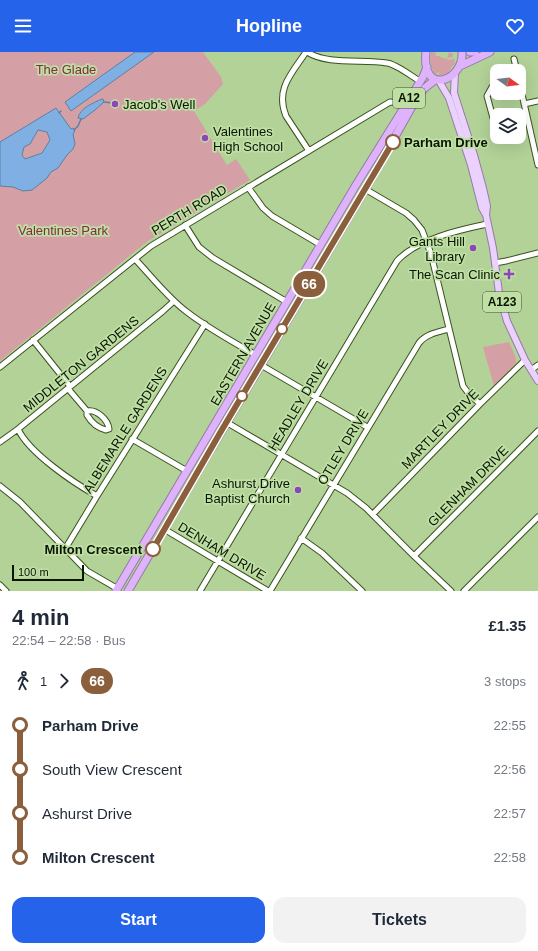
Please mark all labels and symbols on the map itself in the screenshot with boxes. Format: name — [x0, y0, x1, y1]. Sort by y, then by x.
park label: The Glade — [36, 62, 96, 77]
north arrow — [490, 64, 526, 100]
road number: A12 — [393, 88, 425, 108]
place label: Jacob's Well — [123, 97, 195, 112]
marker: Jacob's Well — [110, 99, 120, 109]
place label: Valentines High School — [213, 124, 283, 154]
marker: Valentines High School — [200, 133, 210, 143]
marker: Parham Drive — [385, 134, 401, 150]
place label: Parham Drive — [404, 135, 488, 150]
street label: PERTH ROAD — [149, 182, 229, 238]
park label: Valentines Park — [18, 223, 109, 238]
place label: Gants Hill Library — [409, 234, 465, 264]
marker: Gants Hill Library — [468, 243, 478, 253]
place label: The Scan Clinic — [409, 267, 500, 282]
marker: The Scan Clinic — [503, 268, 515, 280]
line badge: 66 — [291, 271, 327, 297]
road number: A123 — [483, 292, 521, 312]
street label: EASTERN AVENUE — [207, 299, 279, 408]
street label: MIDDLETON GARDENS — [20, 313, 142, 415]
unlabelled marker — [276, 323, 288, 335]
street label: HEADLEY DRIVE — [265, 356, 331, 453]
street label: ALBEMARLE GARDENS — [80, 364, 170, 496]
street label: MARTLEY DRIVE — [398, 386, 482, 472]
unlabelled marker — [236, 390, 248, 402]
street label: OTLEY DRIVE — [314, 406, 372, 488]
street label: GLENHAM DRIVE — [425, 442, 512, 529]
place label: Ashurst Drive Baptist Church — [205, 476, 290, 506]
marker: Ashurst Drive Baptist Church — [293, 485, 303, 495]
street label: DENHAM DRIVE — [175, 519, 269, 583]
marker: Milton Crescent — [145, 541, 161, 557]
place label: Milton Crescent — [44, 542, 143, 557]
scale bar — [12, 563, 84, 582]

